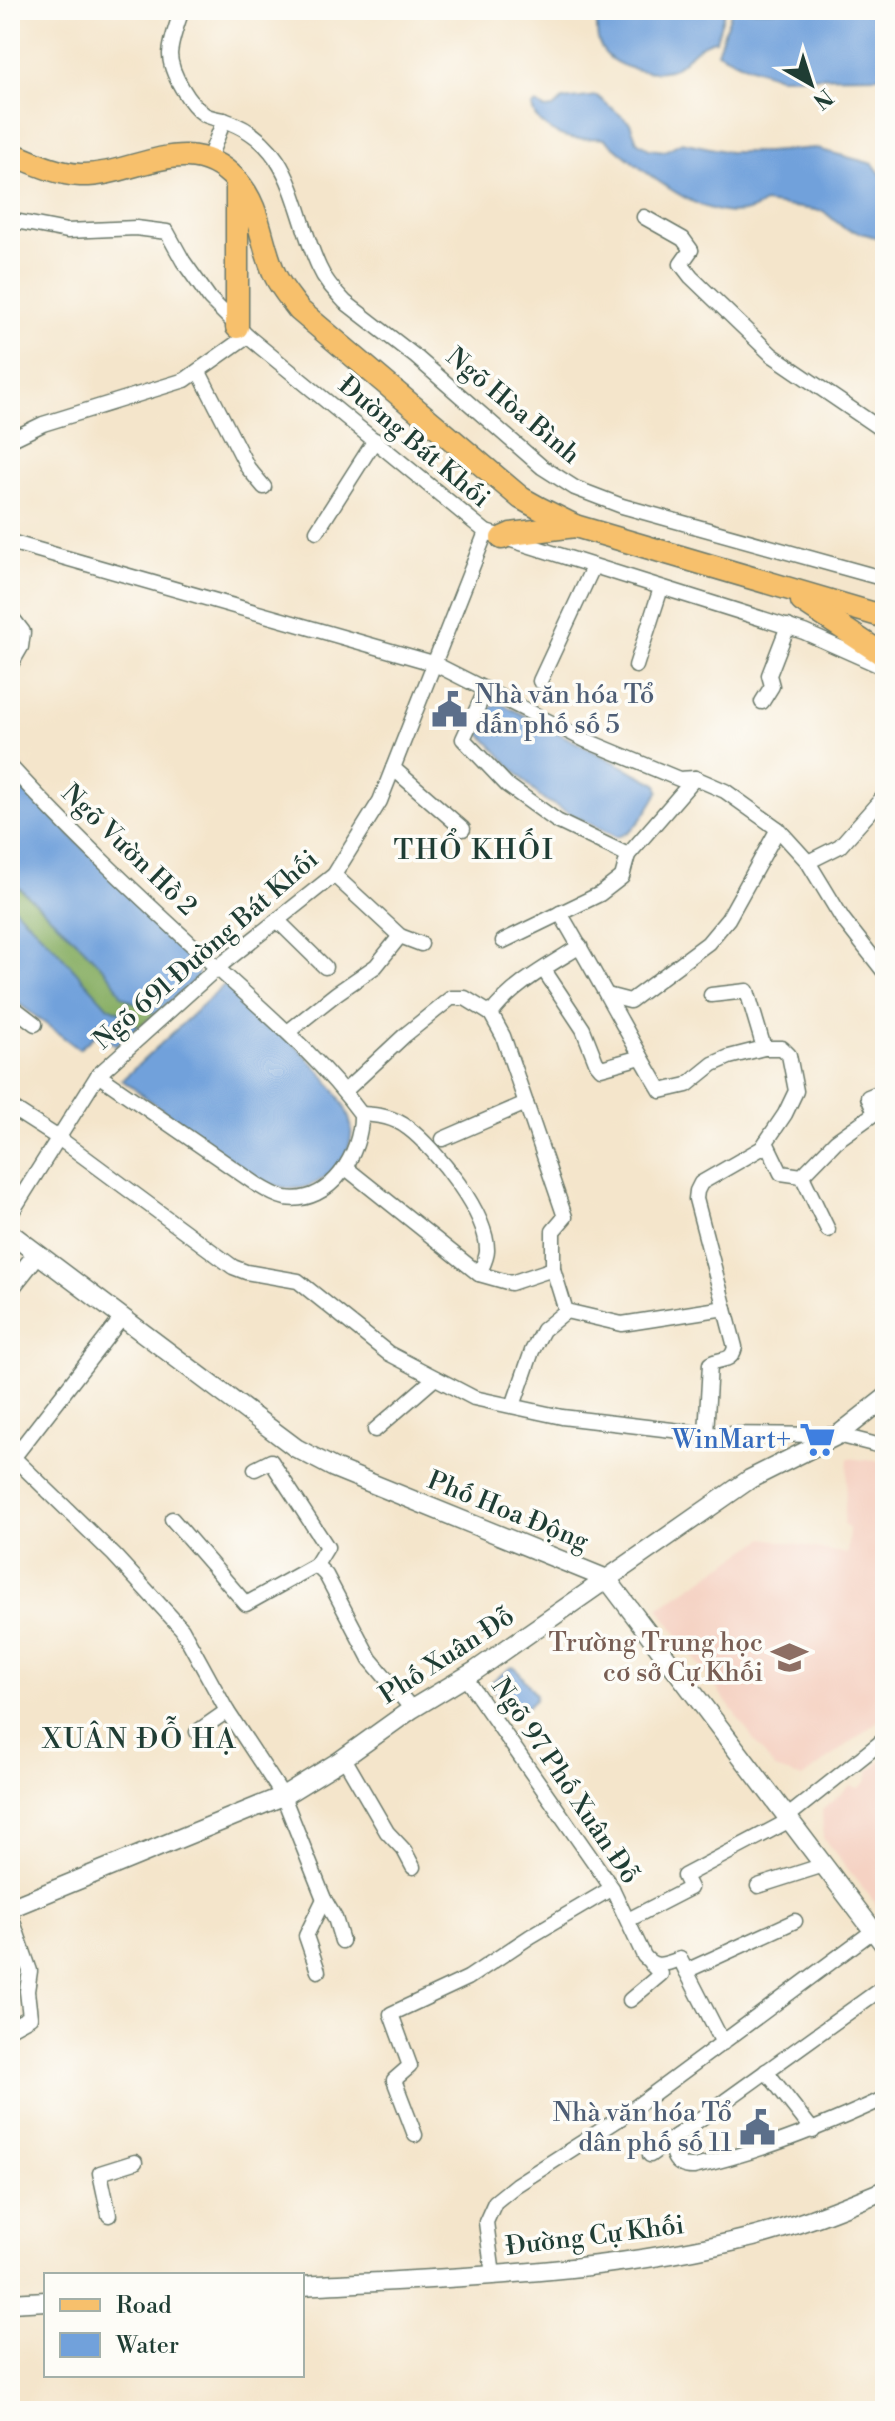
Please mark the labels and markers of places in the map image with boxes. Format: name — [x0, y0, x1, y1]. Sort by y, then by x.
place label: Nhà văn hóa Tổ dấn phố số 5 — [475, 679, 654, 741]
public building icon: Nhà văn hóa Tổ dấn phố số 5 — [430, 691, 468, 729]
supermarket icon: WinMart+ — [798, 1421, 836, 1459]
place label: WinMart+ — [671, 1424, 791, 1456]
place label: Trường Trung học cơ sở Cự Khối — [549, 1627, 763, 1689]
school or university icon: Trường Trung học cơ sở Cự Khối — [770, 1639, 808, 1677]
place label: Nhà văn hóa Tổ dân phố số 11 — [553, 2097, 732, 2159]
public building icon: Nhà văn hóa Tổ dân phố số 11 — [739, 2109, 777, 2147]

